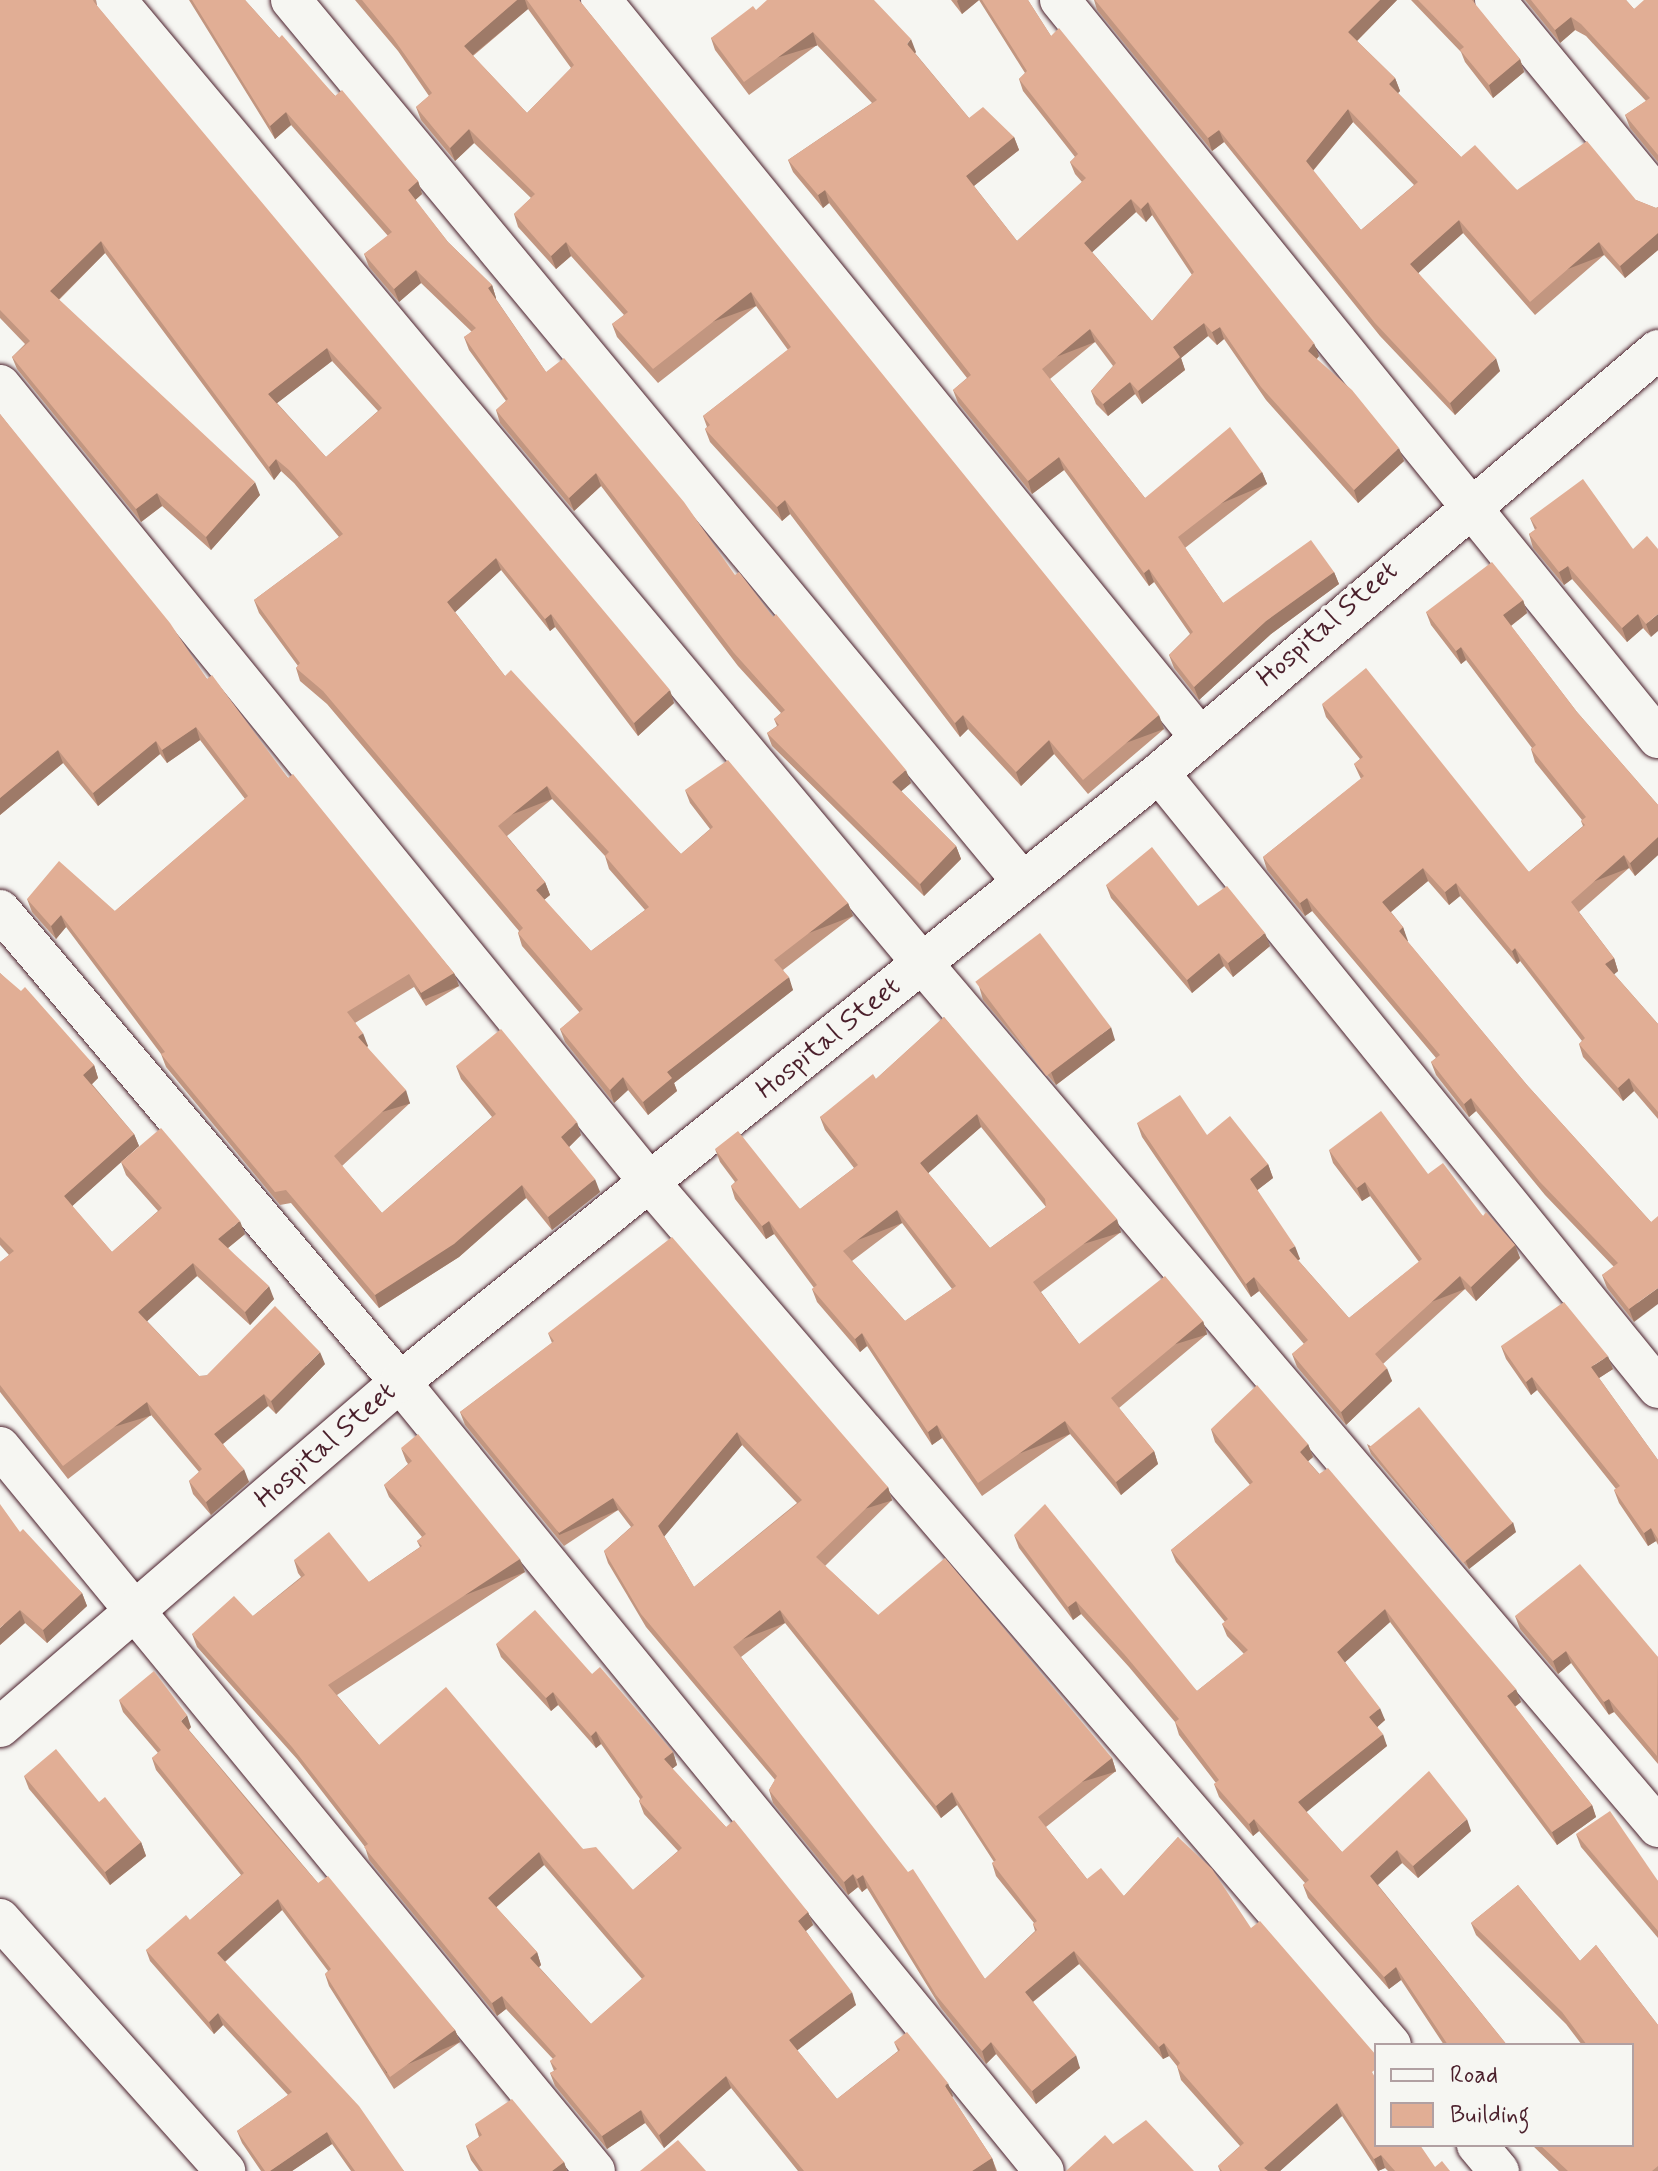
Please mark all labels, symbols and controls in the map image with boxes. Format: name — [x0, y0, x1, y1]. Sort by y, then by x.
street label: Hospital Steet — [1252, 556, 1404, 694]
street label: Hospital Steet — [751, 971, 907, 1107]
street label: Hospital Steet — [250, 1377, 402, 1515]
legend — [1374, 2043, 1634, 2147]
text: Road — [1450, 2060, 1498, 2091]
text: Building — [1450, 2100, 1530, 2131]

